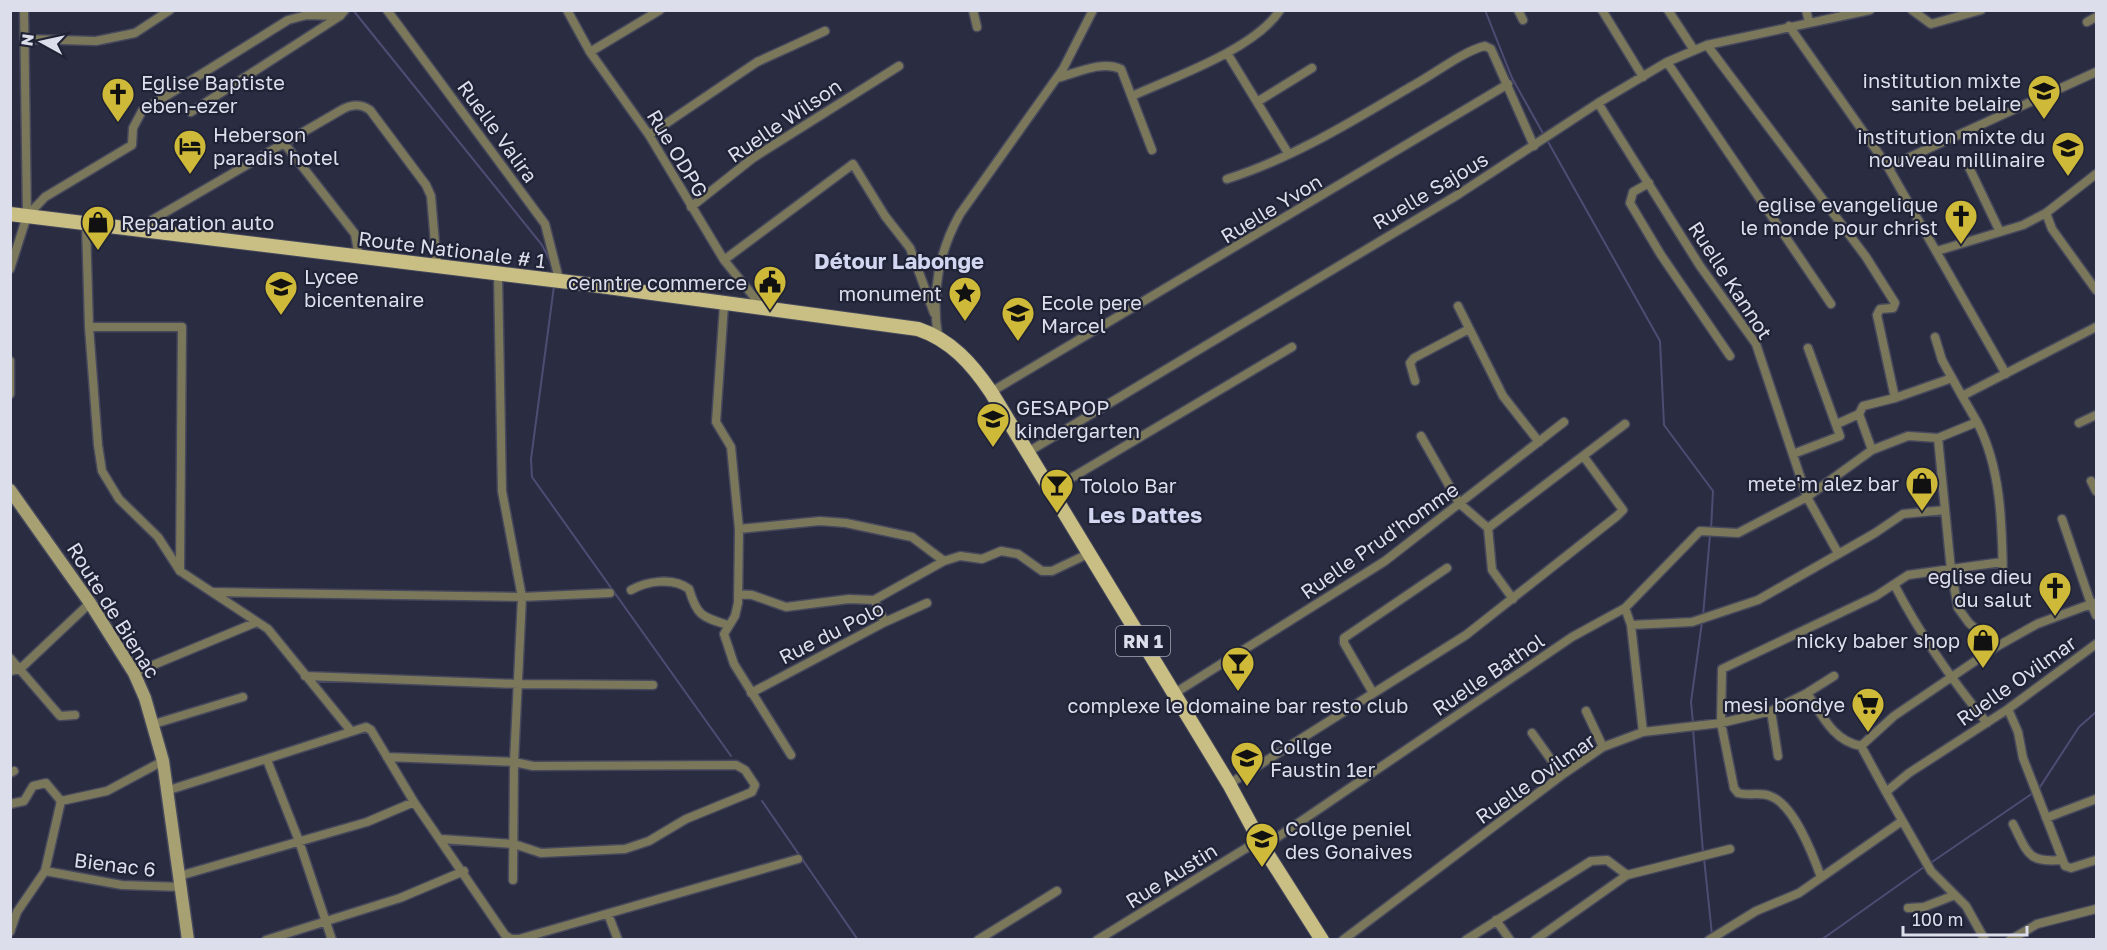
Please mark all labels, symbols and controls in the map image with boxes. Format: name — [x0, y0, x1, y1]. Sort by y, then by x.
north arrow — [12, 12, 72, 72]
text: N — [16, 32, 38, 47]
place label: institution mixte sanite belaire — [1863, 68, 2021, 115]
place label: Eglise Baptiste eben-ezer — [141, 70, 285, 117]
street label: Ruelle Wilson — [723, 73, 845, 167]
school or university icon: institution mixte sanite belaire — [2026, 73, 2062, 120]
street label: Ruelle Valira — [453, 75, 543, 187]
church icon: Eglise Baptiste eben-ezer — [100, 76, 136, 123]
street label: Rue ODPG — [643, 105, 713, 201]
place label: Heberson paradis hotel — [213, 122, 339, 169]
place label: institution mixte du nouveau millinaire — [1857, 124, 2045, 171]
hotel icon: Heberson paradis hotel — [172, 128, 208, 175]
school or university icon: institution mixte du nouveau millinaire — [2050, 130, 2086, 177]
street label: Ruelle Sajous — [1368, 146, 1492, 234]
street label: Ruelle Yvon — [1216, 168, 1326, 248]
place label: eglise evangelique le monde pour christ — [1740, 192, 1938, 239]
church icon: eglise evangelique le monde pour christ — [1943, 198, 1979, 245]
shop icon: Reparation auto — [80, 204, 116, 251]
place label: Reparation auto — [121, 210, 274, 234]
street label: Ruelle Kannot — [1684, 217, 1778, 343]
street label: Route Nationale # 1 — [357, 226, 547, 272]
district label: Détour Labonge — [814, 247, 984, 274]
place label: Lycee bicentenaire — [304, 264, 424, 311]
public building icon: cenntre commerce — [752, 264, 788, 311]
school or university icon: Lycee bicentenaire — [263, 269, 299, 316]
place label: cenntre commerce — [568, 270, 747, 294]
place icon: monument — [947, 275, 983, 322]
place label: monument — [839, 281, 942, 305]
place label: Ecole pere Marcel — [1041, 290, 1142, 337]
school or university icon: Ecole pere Marcel — [1000, 295, 1036, 342]
place label: GESAPOP kindergarten — [1016, 395, 1140, 442]
school or university icon: GESAPOP kindergarten — [975, 401, 1011, 448]
shop icon: mete'm alez bar — [1904, 465, 1940, 512]
bar icon: Tololo Bar — [1039, 467, 1075, 514]
place label: mete'm alez bar — [1748, 471, 1899, 495]
place label: Tololo Bar — [1080, 473, 1177, 497]
street label: Ruelle Prud'homme — [1295, 477, 1463, 603]
district label: Les Dattes — [1088, 501, 1202, 528]
street label: Route de Bienac — [63, 538, 166, 683]
place label: eglise dieu du salut — [1928, 564, 2032, 611]
church icon: eglise dieu du salut — [2037, 570, 2073, 617]
street label: Rue du Polo — [775, 595, 887, 669]
shop icon: nicky baber shop — [1965, 622, 2001, 669]
road number: RN 1 — [1116, 626, 1170, 656]
street label: Ruelle Bathol — [1428, 628, 1548, 720]
place label: nicky baber shop — [1796, 628, 1960, 652]
street label: Ruelle Ovilmar — [1952, 630, 2081, 730]
bar icon: complexe le domaine bar resto club — [1220, 645, 1256, 692]
supermarket icon: mesi bondye — [1850, 686, 1886, 733]
place label: mesi bondye — [1723, 692, 1845, 716]
place label: complexe le domaine bar resto club — [1068, 693, 1408, 717]
street label: Ruelle Ovilmar — [1471, 728, 1600, 828]
place label: Collge Faustin 1er — [1270, 734, 1375, 781]
school or university icon: Collge Faustin 1er — [1229, 740, 1265, 787]
place label: Collge peniel des Gonaives — [1285, 816, 1413, 863]
school or university icon: Collge peniel des Gonaives — [1244, 821, 1280, 868]
street label: Rue Austin — [1121, 837, 1221, 913]
street label: Bienac 6 — [73, 847, 157, 881]
scale bar — [1903, 899, 2028, 937]
text: 100 m — [1912, 908, 1963, 930]

